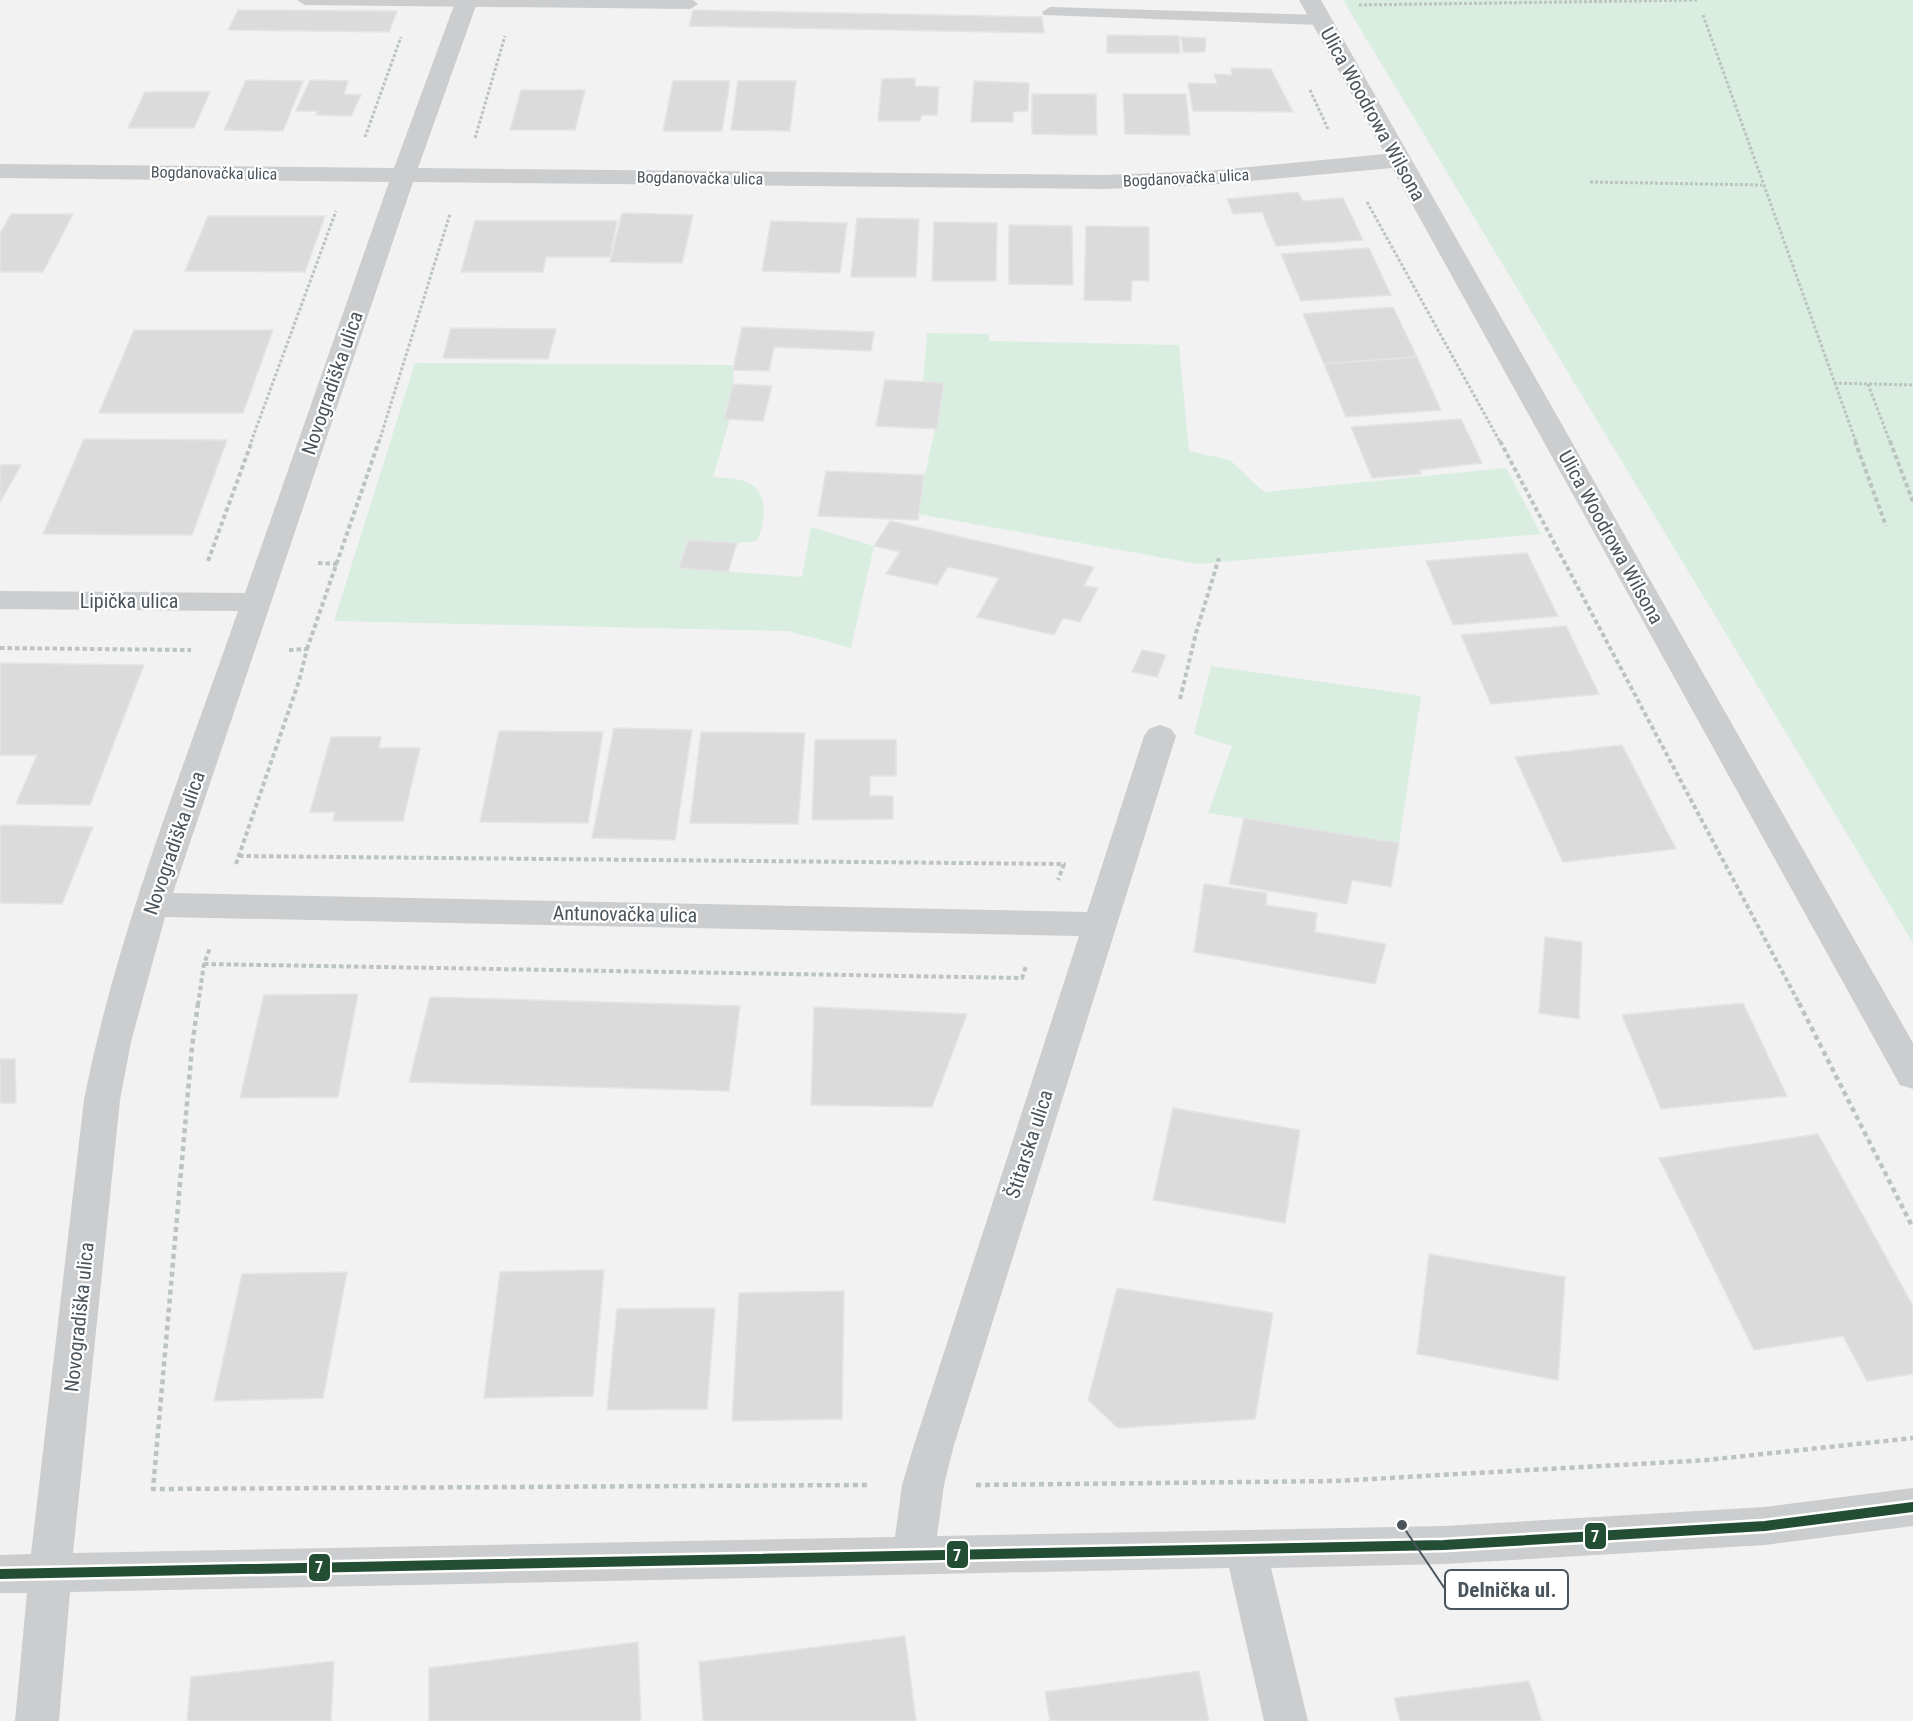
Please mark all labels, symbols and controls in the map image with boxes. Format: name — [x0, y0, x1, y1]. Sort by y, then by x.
street label: Ulica Woodrowa Wilsona — [1315, 23, 1431, 205]
street label: Bogdanovačka ulica — [151, 162, 277, 184]
street label: Bogdanovačka ulica — [1122, 165, 1250, 191]
street label: Bogdanovačka ulica — [637, 167, 763, 189]
street label: Novogradiška ulica — [296, 308, 368, 458]
street label: Ulica Woodrowa Wilsona — [1553, 446, 1669, 628]
street label: Lipička ulica — [80, 589, 178, 613]
street label: Novogradiška ulica — [138, 768, 210, 918]
street label: Antunovačka ulica — [553, 901, 697, 927]
street label: Štitarska ulica — [1000, 1087, 1058, 1201]
street label: Novogradiška ulica — [59, 1241, 99, 1393]
line badge: 7 — [1584, 1522, 1607, 1550]
text: 7 — [1591, 1527, 1599, 1546]
line badge: 7 — [946, 1540, 969, 1569]
text: 7 — [953, 1546, 961, 1565]
line badge: 7 — [308, 1553, 331, 1582]
text: 7 — [315, 1558, 323, 1577]
callout: Delnička ul. — [1445, 1570, 1568, 1609]
text: Delnička ul. — [1458, 1578, 1556, 1602]

